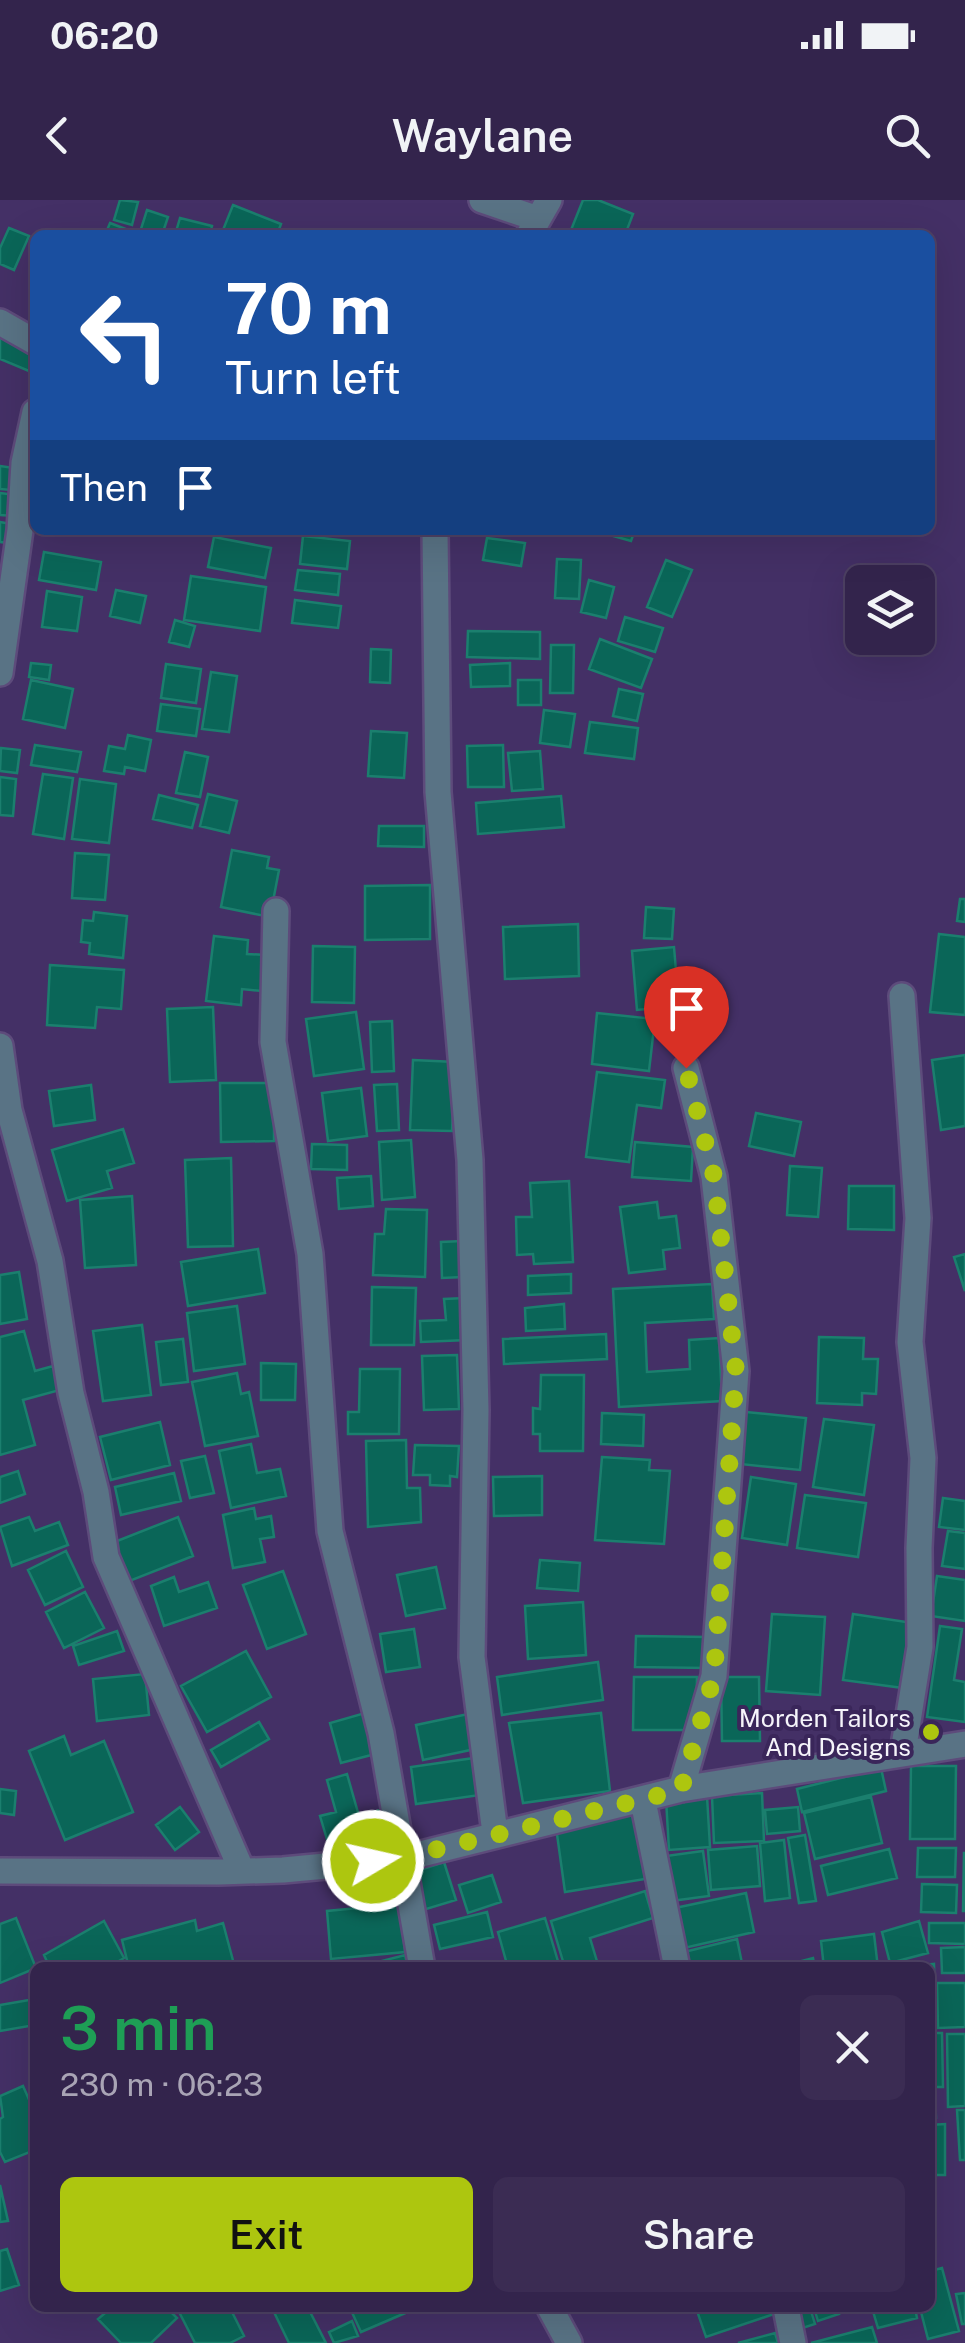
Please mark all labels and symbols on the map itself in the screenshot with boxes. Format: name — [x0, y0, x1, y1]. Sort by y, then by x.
pin — [644, 966, 729, 1069]
place label: Morden Tailors And Designs — [739, 1703, 911, 1762]
marker: Morden Tailors And Designs — [920, 1721, 942, 1743]
position arrow — [321, 1809, 425, 1913]

